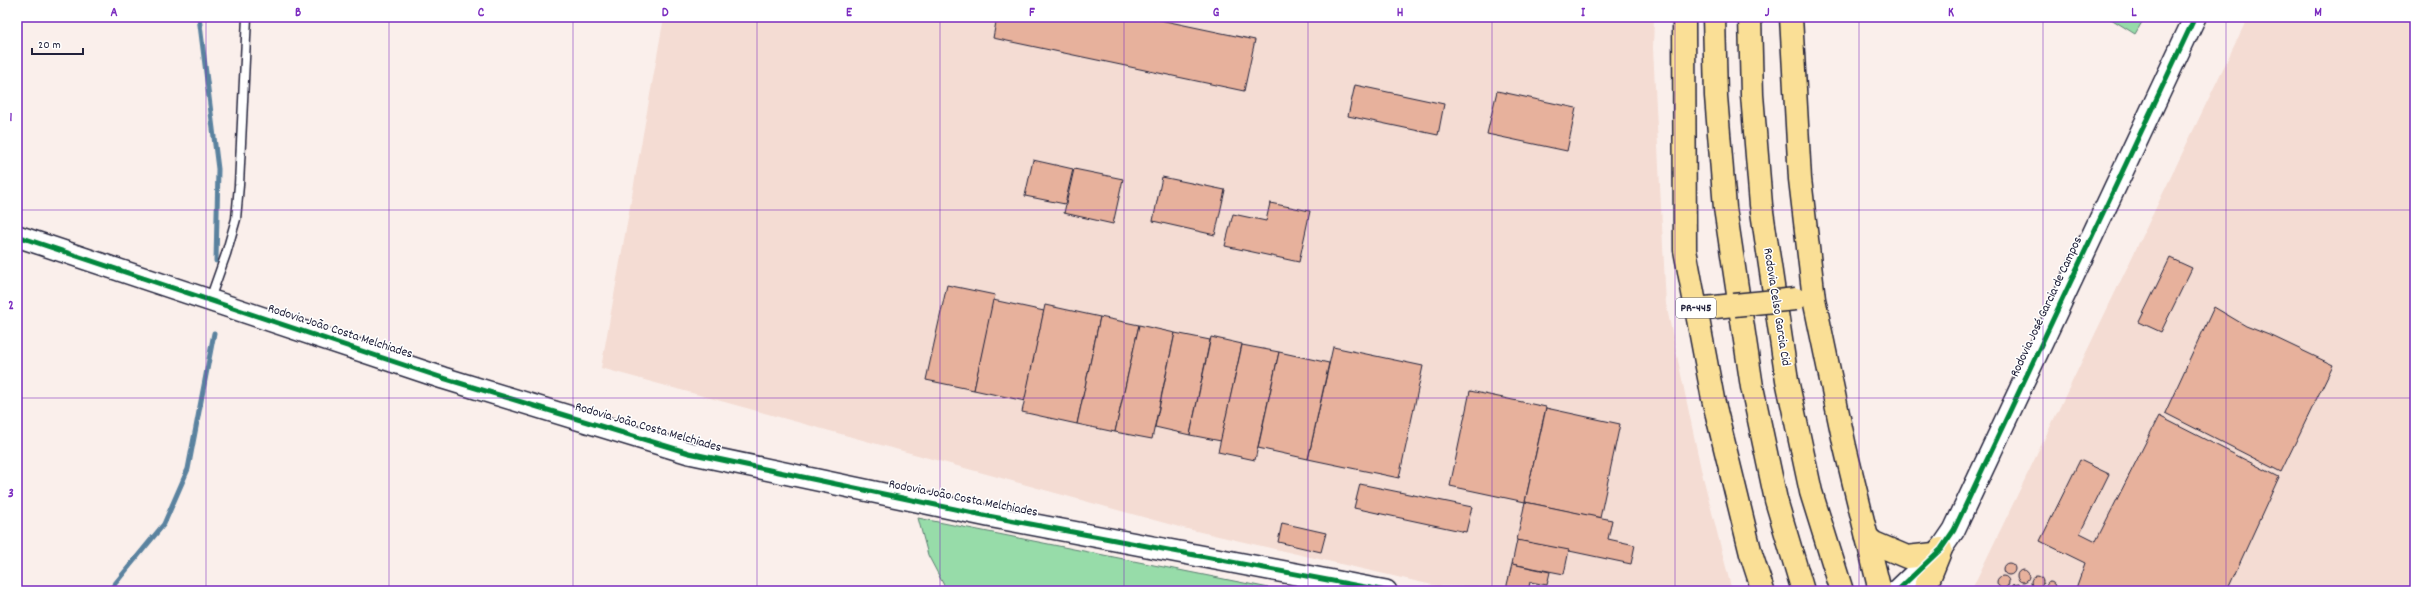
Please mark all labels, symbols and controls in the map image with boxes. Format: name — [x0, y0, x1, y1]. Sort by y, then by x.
text: A — [110, 4, 118, 23]
text: B — [295, 4, 301, 23]
text: C — [478, 4, 485, 23]
text: D — [662, 4, 669, 23]
text: E — [846, 4, 853, 23]
text: F — [1029, 4, 1035, 23]
text: G — [1213, 4, 1220, 23]
text: H — [1397, 4, 1404, 23]
text: I — [1581, 4, 1586, 23]
text: J — [1765, 4, 1770, 23]
text: K — [1948, 4, 1954, 23]
text: L — [2131, 4, 2137, 23]
text: M — [2314, 4, 2322, 23]
scale bar — [32, 30, 83, 56]
text: 20 m — [38, 37, 61, 54]
text: 1 — [10, 109, 13, 128]
street label: Rodovia José Garcia de Campos — [2006, 234, 2088, 380]
street label: Rodovia Celso Garcia Cid — [1757, 247, 1795, 367]
text: 2 — [8, 297, 14, 316]
road number: PR-445 — [1676, 298, 1716, 318]
street label: Rodovia João Costa Melchiades — [265, 300, 415, 364]
street label: Rodovia João Costa Melchiades — [573, 398, 723, 458]
street label: Rodovia João Costa Melchiades — [887, 475, 1039, 523]
text: 3 — [8, 485, 14, 504]

